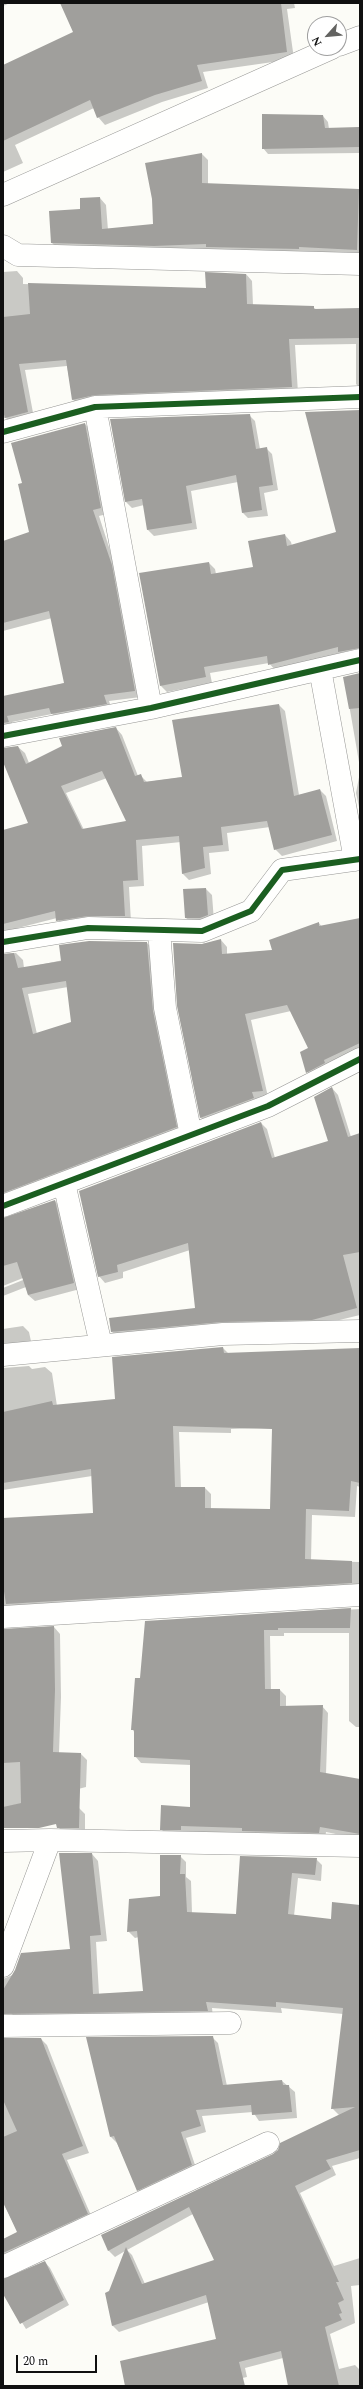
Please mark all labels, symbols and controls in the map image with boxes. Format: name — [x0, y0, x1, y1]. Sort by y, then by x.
north arrow — [307, 16, 347, 56]
text: N — [307, 33, 326, 49]
scale bar — [18, 2347, 99, 2373]
text: 20 m — [23, 2352, 48, 2371]

